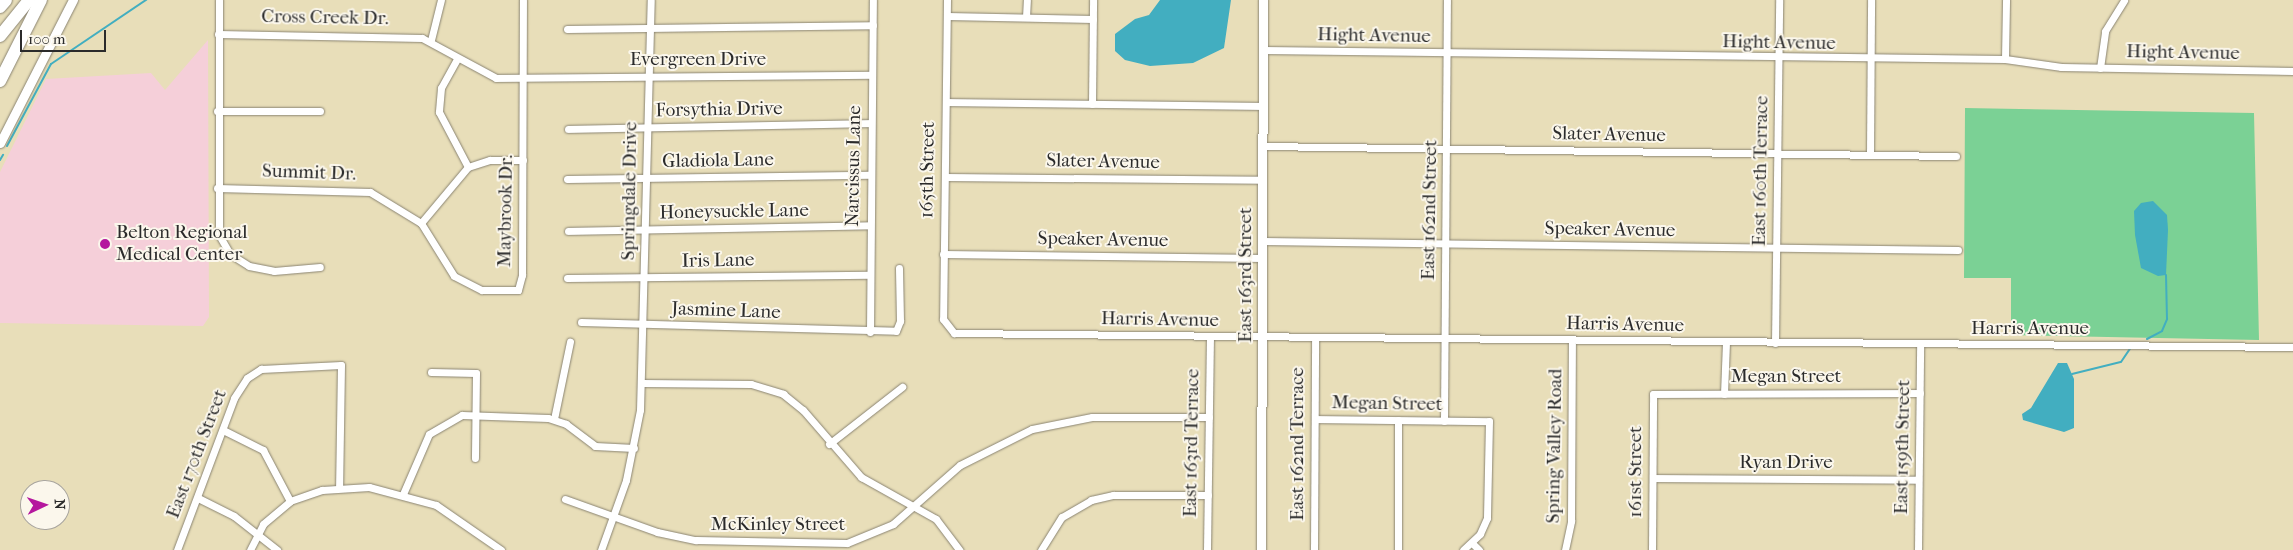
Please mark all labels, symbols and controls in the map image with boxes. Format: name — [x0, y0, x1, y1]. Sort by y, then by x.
street label: Cross Creek Dr. — [261, 5, 389, 31]
scale bar — [22, 20, 109, 52]
street label: Hight Avenue — [1317, 24, 1431, 48]
text: 100 m — [28, 30, 66, 48]
street label: Hight Avenue — [1722, 31, 1836, 55]
street label: Hight Avenue — [2126, 41, 2240, 65]
street label: Evergreen Drive — [630, 49, 766, 71]
street label: East 160th Terrace — [1748, 96, 1774, 246]
street label: Forsythia Drive — [655, 97, 783, 123]
street label: Narcissus Lane — [842, 105, 866, 227]
street label: Springdale Drive — [617, 121, 643, 261]
street label: 165th Street — [916, 121, 940, 219]
street label: Slater Avenue — [1552, 123, 1666, 147]
street label: East 162nd Street — [1417, 140, 1443, 280]
street label: Gladiola Lane — [662, 149, 774, 173]
street label: Slater Avenue — [1046, 150, 1160, 174]
street label: Maybrook Dr. — [494, 155, 518, 267]
street label: Summit Dr. — [262, 160, 356, 186]
street label: Honeysuckle Lane — [659, 199, 809, 225]
street label: East 163rd Street — [1235, 207, 1257, 343]
street label: Speaker Avenue — [1544, 217, 1676, 243]
place label: Belton Regional Medical Center — [116, 222, 247, 266]
street label: Speaker Avenue — [1037, 227, 1169, 253]
marker: Belton Regional Medical Center — [98, 237, 112, 251]
street label: Iris Lane — [681, 249, 755, 273]
street label: Jasmine Lane — [671, 298, 781, 324]
street label: Harris Avenue — [1101, 308, 1219, 332]
street label: Harris Avenue — [1566, 313, 1684, 337]
street label: Harris Avenue — [1971, 318, 2089, 340]
street label: Megan Street — [1731, 366, 1841, 388]
street label: East 162nd Terrace — [1287, 367, 1309, 521]
street label: East 163rd Terrace — [1179, 368, 1205, 518]
street label: Spring Valley Road — [1542, 368, 1568, 524]
street label: East 159th Street — [1890, 379, 1916, 515]
street label: East 170th Street — [162, 386, 232, 522]
street label: Megan Street — [1331, 392, 1443, 416]
street label: 161st Street — [1625, 426, 1647, 518]
street label: Ryan Drive — [1739, 452, 1833, 474]
north arrow — [20, 480, 70, 530]
text: N — [51, 498, 68, 510]
street label: McKinley Street — [711, 514, 845, 536]

